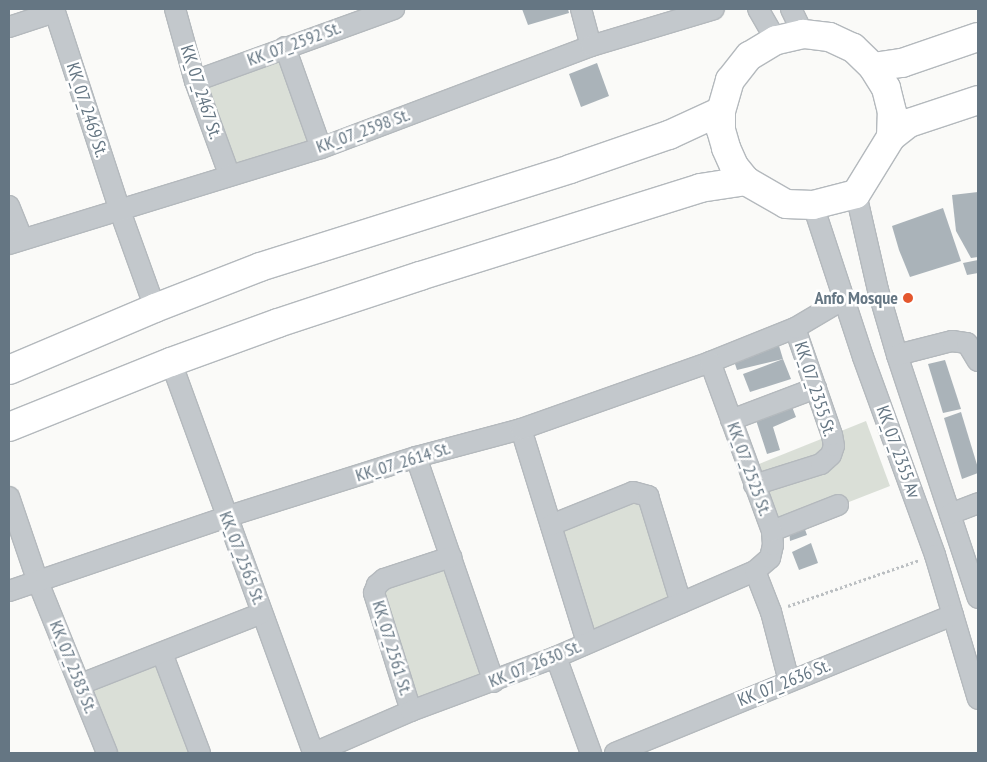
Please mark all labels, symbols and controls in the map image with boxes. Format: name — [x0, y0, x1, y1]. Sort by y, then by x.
street label: KK_07_2592 St. — [244, 17, 344, 71]
street label: KK_07_2467 St. — [176, 42, 226, 142]
street label: KK_07_2469 St. — [62, 60, 112, 160]
street label: KK_07_2598 St. — [313, 104, 413, 158]
place label: Anfo Mosque — [814, 287, 898, 309]
marker: Anfo Mosque — [902, 292, 914, 304]
street label: KK_07_2355 St. — [790, 339, 840, 439]
street label: KK_07_2355 Av — [871, 403, 925, 501]
street label: KK_07_2525 St. — [722, 419, 776, 519]
street label: KK_07_2614 St. — [353, 437, 453, 487]
street label: KK_07_2565 St. — [214, 508, 270, 608]
street label: KK_07_2561 St. — [367, 598, 417, 698]
street label: KK_07_2583 St. — [45, 618, 101, 716]
street label: KK_07_2630 St. — [486, 636, 584, 692]
street label: KK_07_2636 St. — [735, 655, 833, 711]

